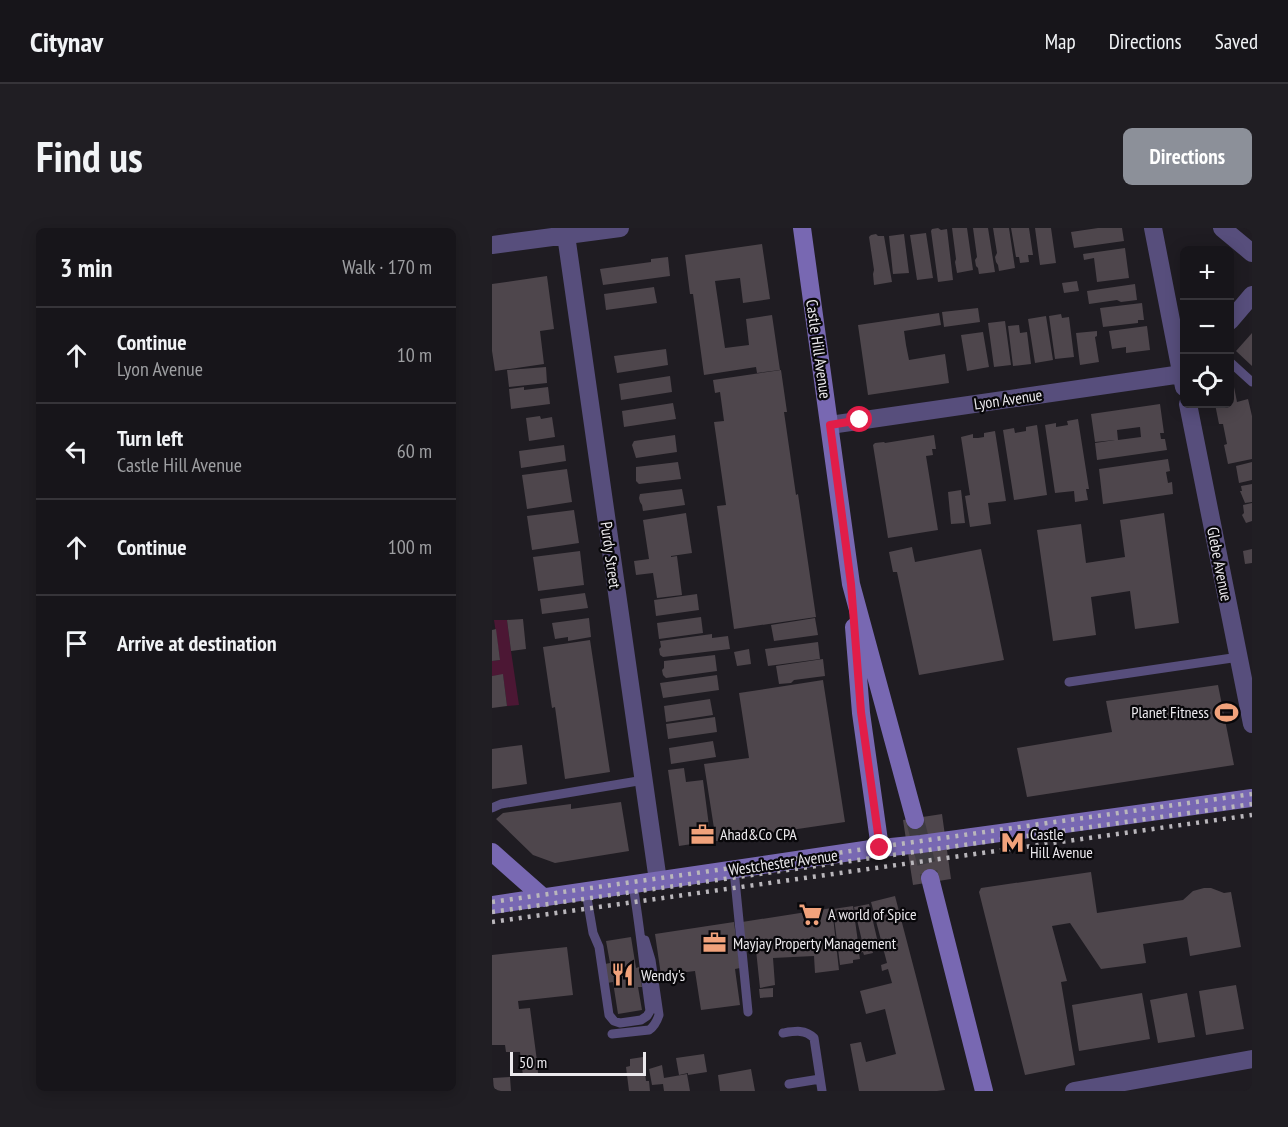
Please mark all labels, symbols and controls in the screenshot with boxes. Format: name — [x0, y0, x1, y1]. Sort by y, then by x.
text: Citynav — [30, 23, 103, 60]
text: Map — [1045, 28, 1076, 55]
text: Directions — [1109, 28, 1182, 55]
text: Saved — [1215, 28, 1258, 55]
button: Directions — [1123, 128, 1252, 185]
text: Find us — [36, 129, 143, 184]
map controls — [1180, 246, 1234, 408]
button: + — [1180, 246, 1234, 300]
text: 3 min — [60, 251, 113, 284]
text: Walk · 170 m — [342, 254, 432, 280]
street label: Castle Hill Avenue — [802, 298, 836, 400]
button: − — [1180, 300, 1234, 354]
text: Continue — [117, 328, 187, 356]
icon: ahead — [60, 339, 93, 372]
text: 10 m — [397, 342, 432, 368]
button: locate — [1180, 354, 1234, 408]
text: Lyon Avenue — [117, 356, 203, 382]
street label: Lyon Avenue — [973, 384, 1043, 414]
route start — [846, 406, 872, 432]
text: Turn left — [117, 424, 183, 452]
icon: left — [60, 435, 93, 468]
text: 60 m — [397, 438, 432, 464]
text: Castle Hill Avenue — [117, 452, 242, 478]
street label: Purdy Street — [596, 520, 626, 590]
street label: Glebe Avenue — [1203, 525, 1237, 603]
icon: ahead — [60, 531, 93, 564]
text: Continue — [117, 533, 187, 561]
text: 100 m — [388, 534, 432, 560]
icon: arrive — [60, 627, 93, 660]
text: Arrive at destination — [117, 629, 277, 657]
sports icon: Planet Fitness — [1214, 699, 1240, 725]
place label: Planet Fitness — [1131, 702, 1209, 722]
office icon: Ahad&Co CPA — [689, 821, 715, 847]
place label: Ahad&Co CPA — [720, 824, 797, 844]
place label: Castle Hill Avenue — [1030, 824, 1093, 862]
metro station icon: Castle Hill Avenue — [999, 830, 1025, 856]
route end — [866, 834, 892, 860]
street label: Westchester Avenue — [727, 844, 839, 880]
supermarket icon: A world of Spice — [797, 901, 823, 927]
place label: A world of Spice — [828, 904, 917, 924]
office icon: Mayjay Property Management — [702, 930, 728, 956]
place label: Mayjay Property Management — [733, 933, 897, 953]
restaurant icon: Wendy's — [610, 962, 636, 988]
place label: Wendy's — [641, 965, 685, 985]
scale bar — [510, 1049, 646, 1076]
text: 50 m — [519, 1052, 547, 1072]

